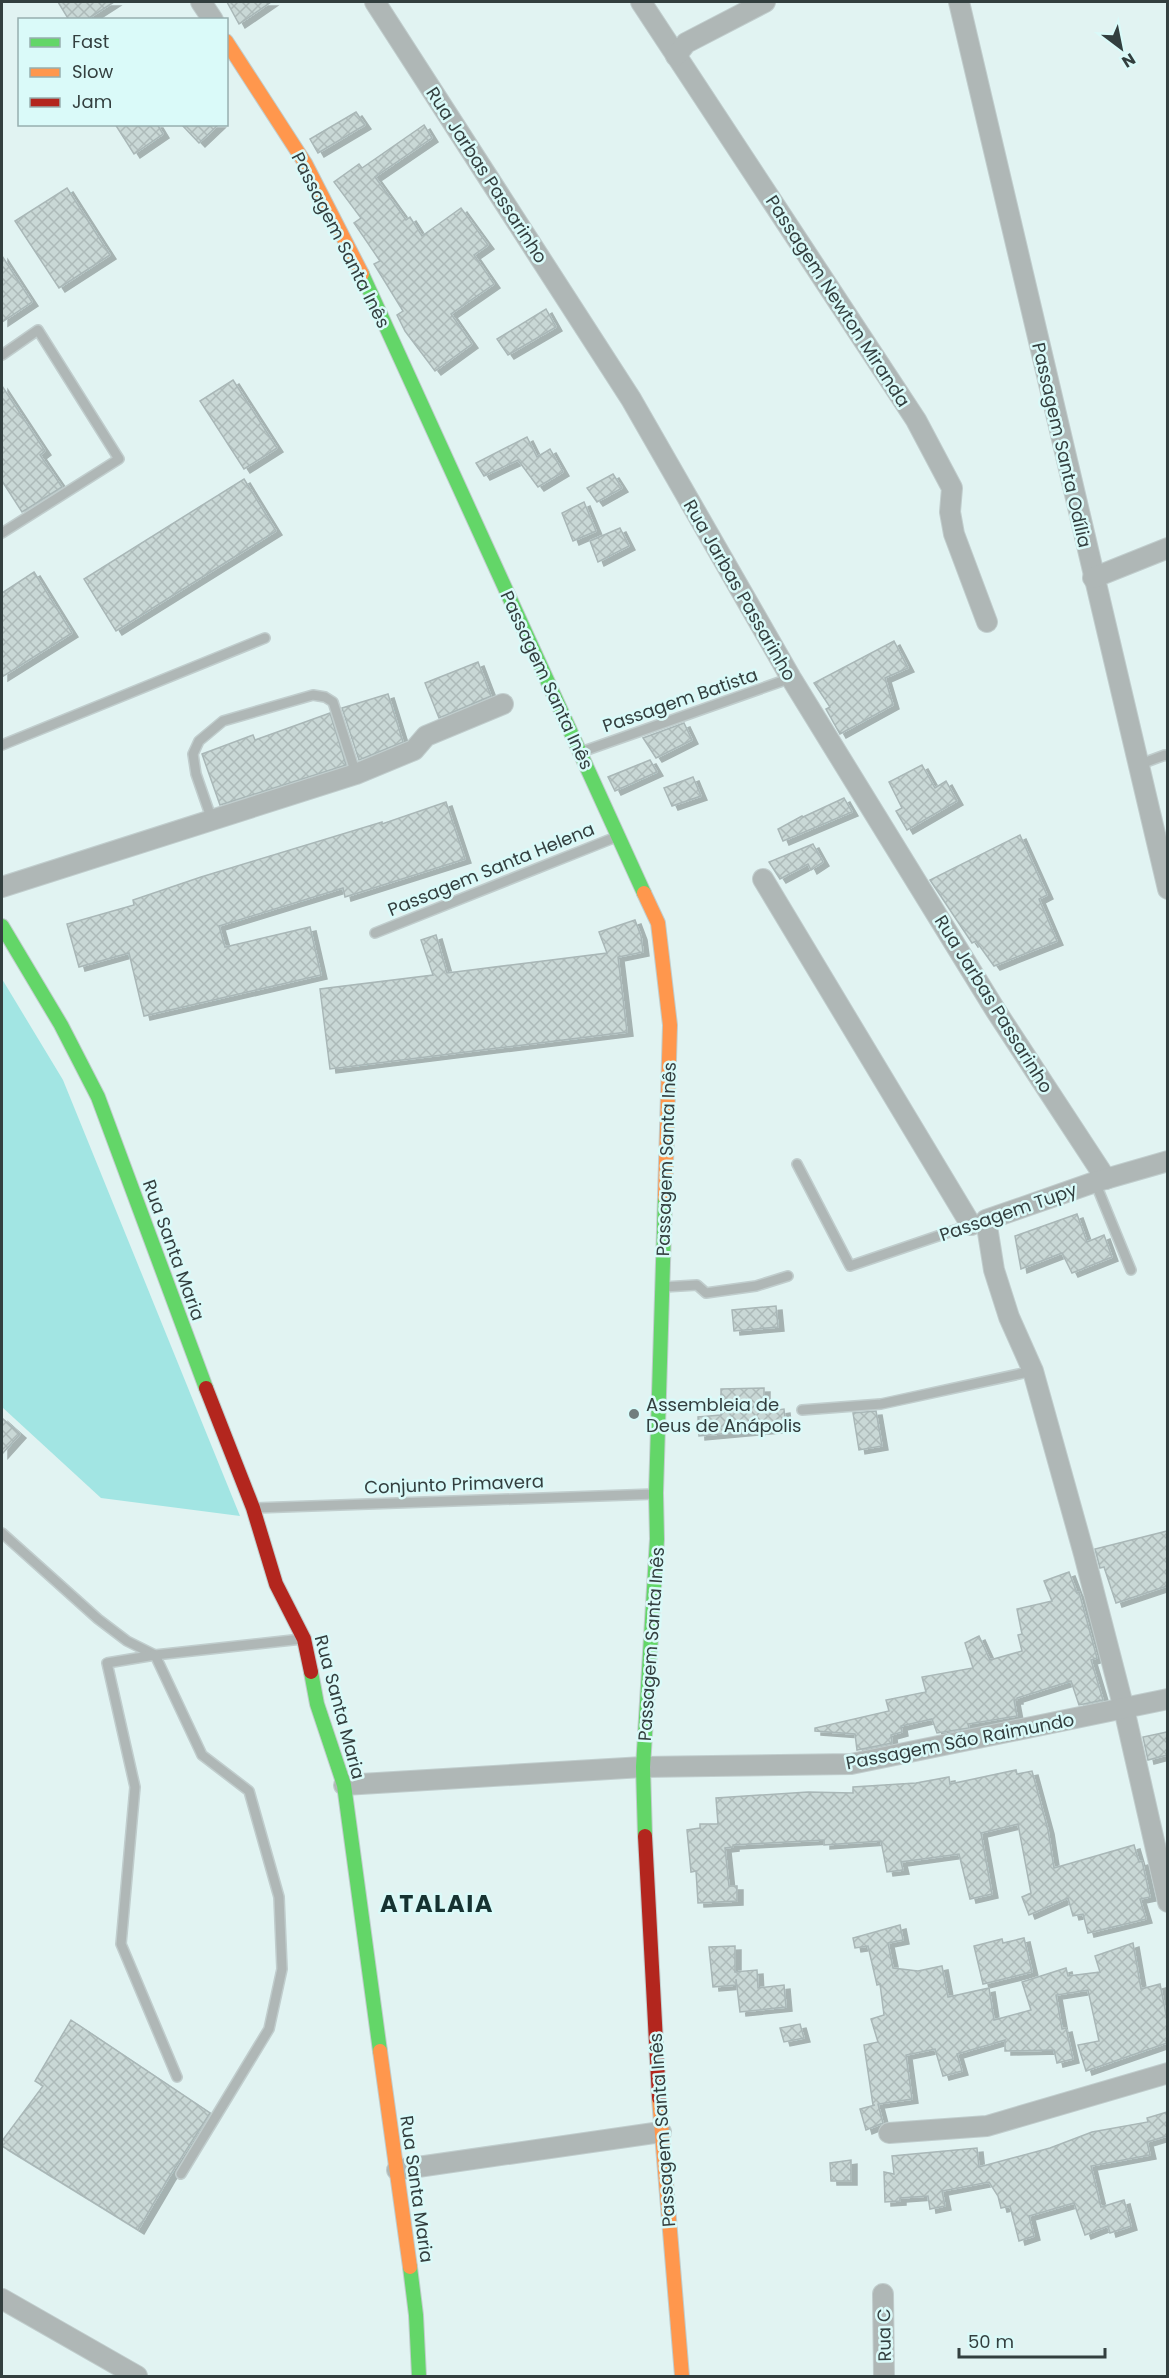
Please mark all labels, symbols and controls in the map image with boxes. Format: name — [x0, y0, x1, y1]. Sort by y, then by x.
legend — [18, 18, 228, 126]
north arrow — [1091, 18, 1151, 78]
text: Fast — [72, 29, 109, 54]
text: N — [1117, 47, 1140, 73]
text: Slow — [72, 59, 114, 84]
street label: Rua Jarbas Passarinho — [421, 82, 553, 268]
text: Jam — [72, 89, 112, 114]
street label: Passagem Santa Inês — [286, 148, 396, 332]
street label: Passagem Newton Miranda — [760, 190, 916, 412]
street label: Passagem Santa Odília — [1026, 340, 1098, 550]
street label: Rua Jarbas Passarinho — [678, 495, 802, 685]
street label: Passagem Santa Inês — [495, 587, 599, 773]
street label: Passagem Batista — [599, 662, 761, 738]
street label: Passagem Santa Helena — [384, 816, 598, 922]
street label: Rua Jarbas Passarinho — [929, 910, 1059, 1098]
street label: Passagem Santa Inês — [650, 1061, 682, 1257]
street label: Rua Santa Maria — [137, 1176, 211, 1324]
street label: Passagem Tupy — [936, 1177, 1080, 1247]
place label: Assembleia de Deus de Anápolis — [646, 1392, 802, 1438]
marker: Assembleia de Deus de Anápolis — [627, 1407, 641, 1421]
street label: Conjunto Primavera — [364, 1468, 544, 1500]
street label: Passagem Santa Inês — [632, 1546, 670, 1742]
street label: Rua Santa Maria — [309, 1632, 371, 1782]
street label: Passagem São Raimundo — [844, 1707, 1076, 1775]
district label: ATALAIA — [380, 1887, 494, 1920]
street label: Passagem Santa Inês — [643, 2032, 681, 2228]
street label: Rua Santa Maria — [394, 2114, 440, 2264]
street label: Rua C — [871, 2308, 897, 2362]
scale bar — [959, 2321, 1104, 2359]
text: 50 m — [968, 2329, 1014, 2354]

